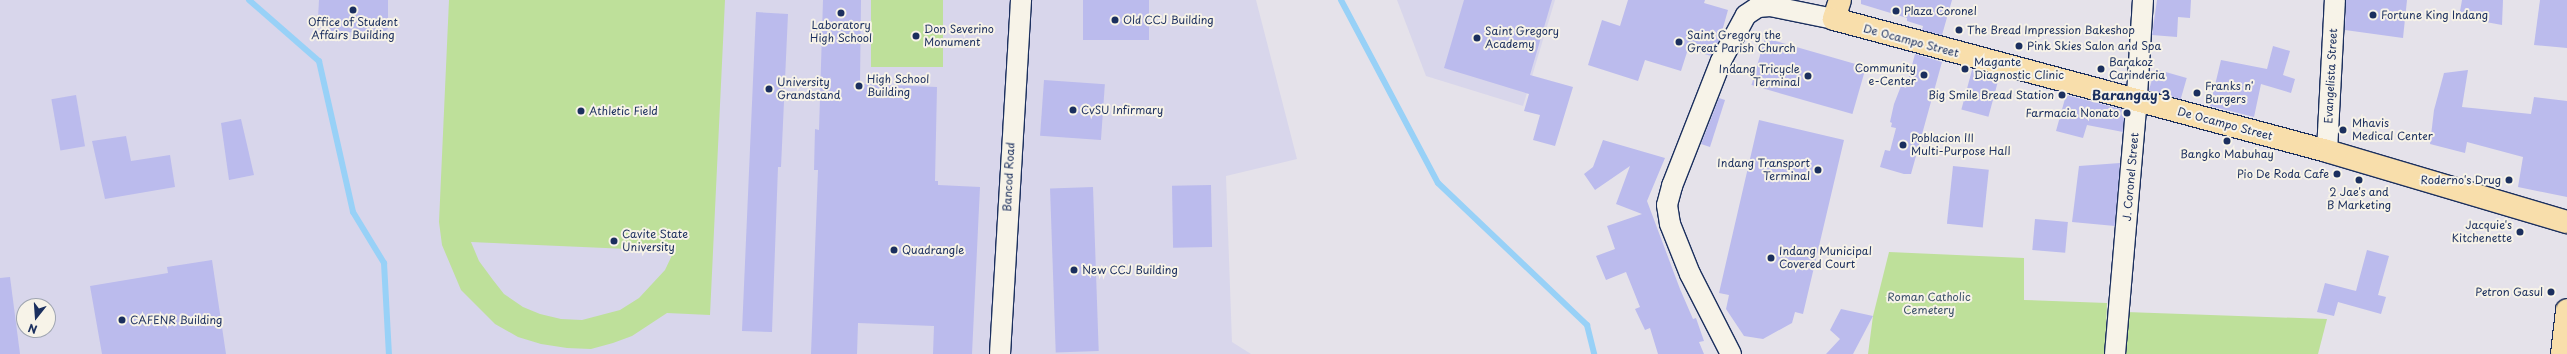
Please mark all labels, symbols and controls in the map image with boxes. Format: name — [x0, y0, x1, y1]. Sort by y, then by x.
place label: Plaza Coronel — [1904, 4, 1977, 18]
marker: Office of Student Affairs Building — [348, 5, 358, 15]
marker: Plaza Coronel — [1891, 6, 1901, 16]
marker: Laboratory High School — [836, 8, 846, 18]
place label: Fortune King Indang — [2381, 8, 2488, 22]
marker: Fortune King Indang — [2368, 10, 2378, 20]
place label: Old CCJ Building — [1123, 13, 1215, 27]
marker: Old CCJ Building — [1110, 15, 1120, 25]
place label: Office of Student Affairs Building — [308, 16, 398, 42]
place label: Laboratory High School — [810, 19, 872, 45]
street label: De Ocampo Street — [1862, 22, 1960, 60]
place label: Don Severino Monument — [924, 23, 994, 49]
place label: The Bread Impression Bakeshop — [1967, 23, 2136, 37]
place label: Saint Gregory Academy — [1485, 25, 1559, 51]
marker: The Bread Impression Bakeshop — [1954, 25, 1964, 35]
street label: Evangelista Street — [2322, 28, 2340, 124]
place label: Saint Gregory the Great Parish Church — [1687, 29, 1795, 55]
marker: Don Severino Monument — [911, 31, 921, 41]
marker: Saint Gregory Academy — [1472, 33, 1482, 43]
marker: Saint Gregory the Great Parish Church — [1674, 37, 1684, 47]
place label: Pink Skies Salon and Spa — [2027, 39, 2162, 53]
marker: Pink Skies Salon and Spa — [2014, 41, 2024, 51]
place label: Magante Diagnostic Clinic — [1974, 56, 2063, 82]
place label: Barakoz Carinderia — [2109, 56, 2165, 82]
place label: Community e-Center — [1855, 62, 1916, 88]
place label: Indang Tricycle Terminal — [1719, 63, 1800, 89]
marker: Magante Diagnostic Clinic — [1959, 63, 1971, 75]
marker: Barakoz Carinderia — [2096, 64, 2106, 74]
marker: Community e-Center — [1919, 70, 1929, 80]
marker: Indang Tricycle Terminal — [1803, 71, 1813, 81]
place label: High School Building — [867, 73, 930, 99]
place label: University Grandstand — [777, 76, 840, 102]
place label: Franks n' Burgers — [2205, 80, 2254, 106]
marker: High School Building — [854, 81, 864, 91]
marker: University Grandstand — [764, 84, 774, 94]
district label: Barangay 3 — [2092, 87, 2170, 103]
place label: Big Smile Bread Station — [1928, 88, 2054, 102]
marker: Franks n' Burgers — [2192, 88, 2202, 98]
marker: Big Smile Bread Station — [2057, 90, 2067, 100]
place label: CvSU Infirmary — [1081, 103, 1164, 117]
place label: Athletic Field — [589, 104, 657, 118]
marker: CvSU Infirmary — [1068, 105, 1078, 115]
street label: De Ocampo Street — [2176, 105, 2274, 143]
marker: Athletic Field — [576, 106, 586, 116]
place label: Farmacia Nonato — [2026, 106, 2119, 120]
marker: Farmacia Nonato — [2122, 108, 2132, 118]
place label: Mhavis Medical Center — [2352, 117, 2433, 143]
marker: Mhavis Medical Center — [2337, 124, 2349, 136]
street label: J. Coronel Street — [2120, 131, 2142, 223]
place label: Poblacion III Multi-Purpose Hall — [1911, 132, 2011, 158]
marker: Bangko Mabuhay — [2222, 136, 2232, 146]
marker: Poblacion III Multi-Purpose Hall — [1898, 140, 1908, 150]
street label: Bancod Road — [1001, 142, 1017, 212]
place label: Bangko Mabuhay — [2180, 147, 2274, 161]
place label: Indang Transport Terminal — [1717, 157, 1810, 183]
marker: Indang Transport Terminal — [1813, 165, 1823, 175]
place label: Pio De Roda Cafe — [2237, 167, 2329, 181]
marker: Pio De Roda Cafe — [2332, 169, 2342, 179]
place label: Roderno's Drug — [2421, 173, 2501, 187]
marker: 2 Jae's and B Marketing — [2354, 175, 2364, 185]
marker: Roderno's Drug — [2504, 175, 2514, 185]
place label: 2 Jae's and B Marketing — [2327, 186, 2391, 212]
place label: Jacquie's Kitchenette — [2452, 219, 2512, 245]
marker: Jacquie's Kitchenette — [2515, 227, 2525, 237]
place label: Cavite State University — [622, 228, 688, 254]
marker: Cavite State University — [609, 236, 619, 246]
place label: Quadrangle — [902, 243, 964, 257]
marker: Quadrangle — [889, 245, 899, 255]
place label: Indang Municipal Covered Court — [1779, 245, 1872, 271]
marker: Indang Municipal Covered Court — [1766, 253, 1776, 263]
place label: New CCJ Building — [1082, 263, 1178, 277]
marker: New CCJ Building — [1069, 265, 1079, 275]
place label: Petron Gasul — [2475, 285, 2543, 299]
marker: Petron Gasul — [2546, 287, 2556, 297]
park label: Roman Catholic Cemetery — [1887, 291, 1971, 317]
north arrow — [16, 298, 56, 338]
place label: CAFENR Building — [130, 313, 223, 327]
marker: CAFENR Building — [117, 315, 127, 325]
text: N — [26, 320, 39, 338]

